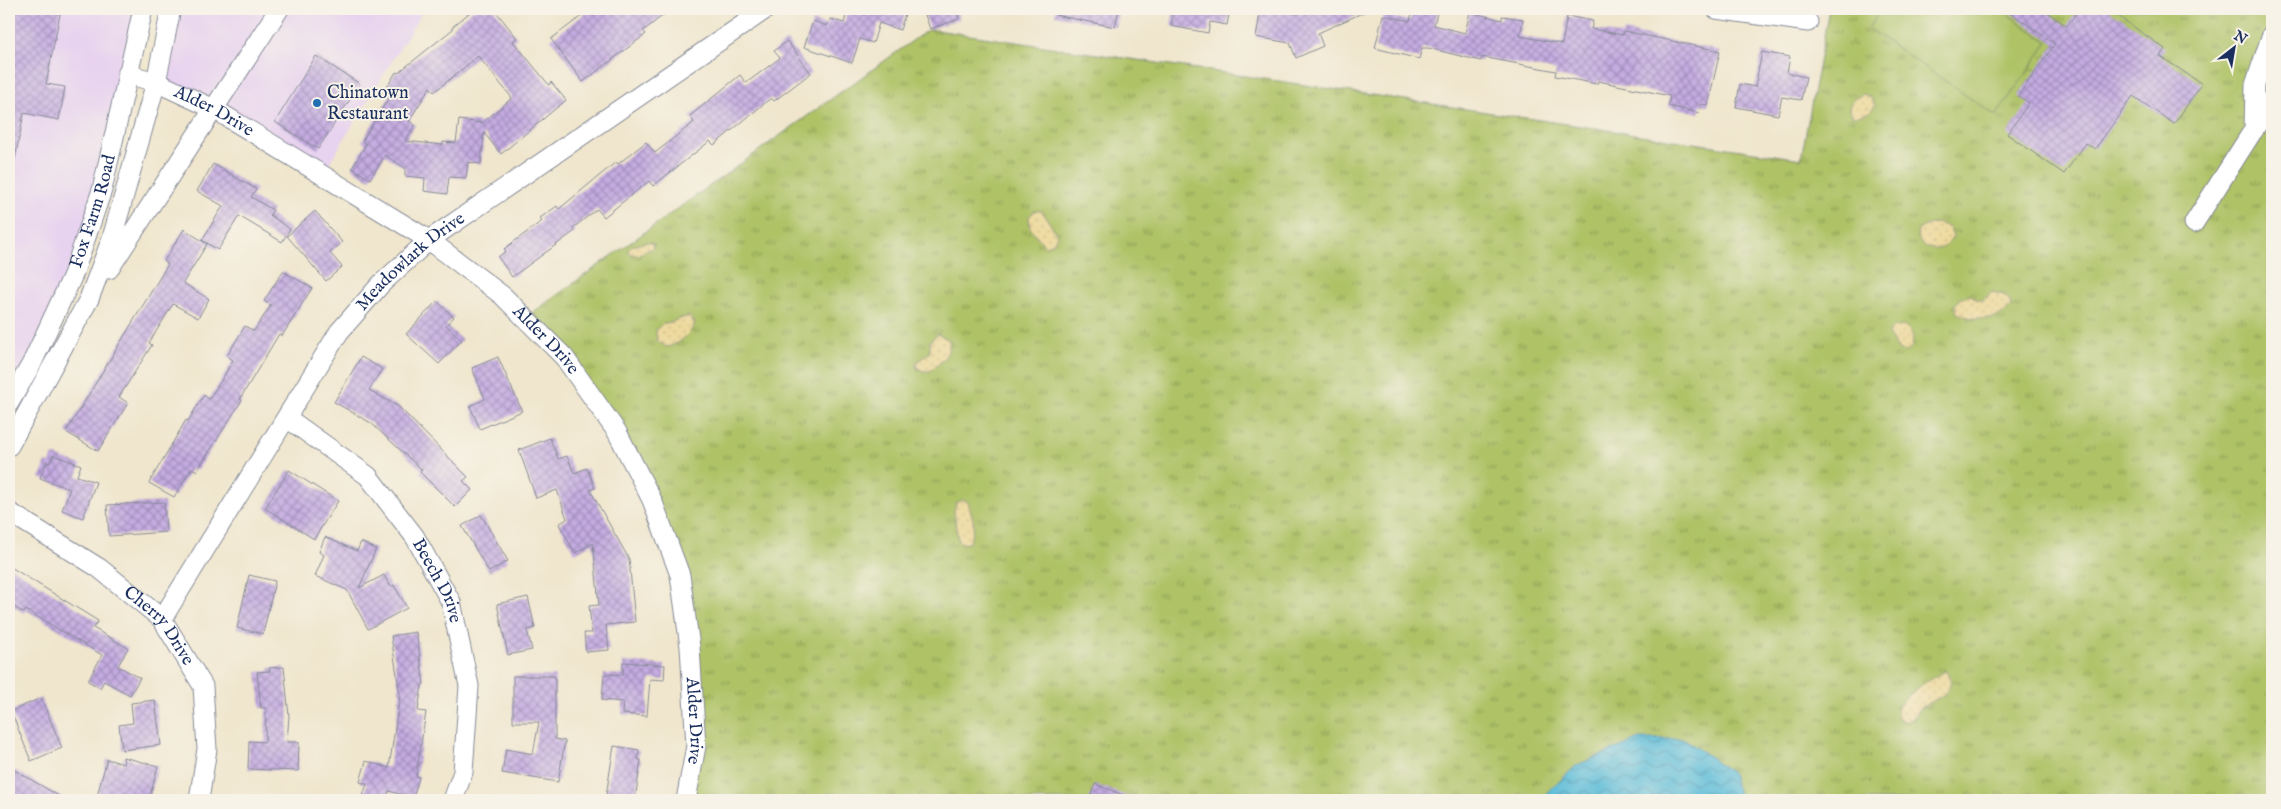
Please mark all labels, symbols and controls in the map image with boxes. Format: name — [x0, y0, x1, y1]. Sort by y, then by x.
north arrow — [2208, 22, 2258, 72]
text: N — [2229, 26, 2250, 49]
street label: Alder Drive — [169, 80, 258, 142]
place label: Chinatown Restaurant — [327, 82, 409, 126]
marker: Chinatown Restaurant — [311, 97, 323, 109]
street label: Fox Farm Road — [65, 152, 121, 271]
street label: Meadowlark Drive — [351, 207, 469, 316]
street label: Alder Drive — [507, 300, 584, 379]
street label: Beech Drive — [407, 535, 467, 625]
street label: Cherry Drive — [119, 581, 199, 670]
street label: Alder Drive — [680, 676, 708, 766]

